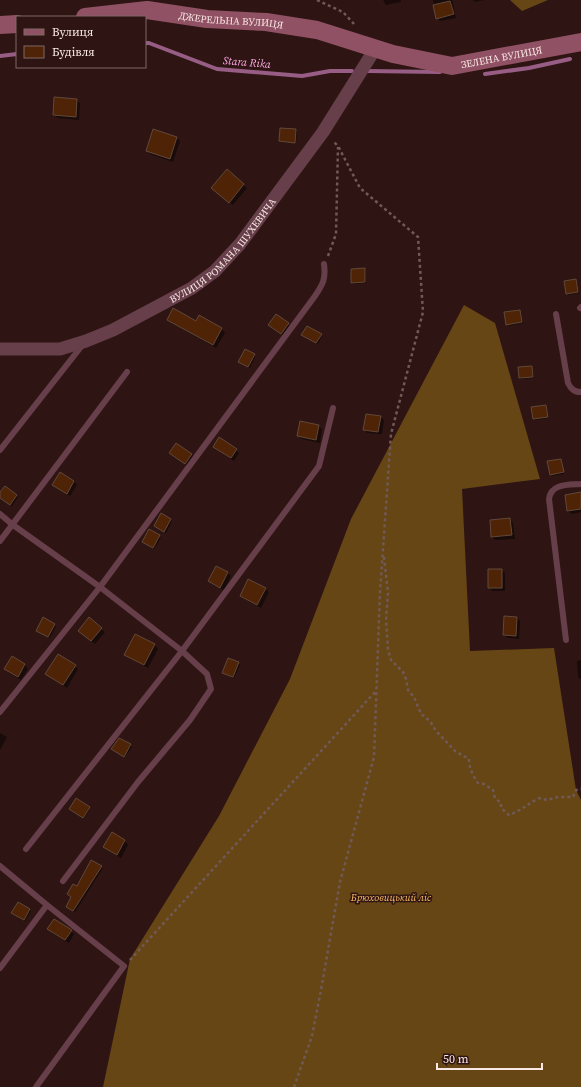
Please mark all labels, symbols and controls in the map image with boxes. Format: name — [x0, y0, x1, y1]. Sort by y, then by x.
street label: ДЖЕРЕЛЬНА ВУЛИЦЯ — [178, 9, 285, 32]
legend — [16, 16, 146, 68]
text: Вулиця — [52, 24, 93, 40]
street label: ЗЕЛЕНА ВУЛИЦЯ — [460, 43, 544, 71]
text: Будівля — [52, 44, 95, 60]
water label: Stara Rika — [222, 53, 272, 72]
street label: ВУЛИЦЯ РОМАНА ШУХЕВИЧА — [167, 195, 279, 306]
park label: Брюховицький ліс — [350, 891, 432, 904]
scale bar — [437, 1045, 542, 1071]
text: 50 m — [443, 1051, 469, 1067]

